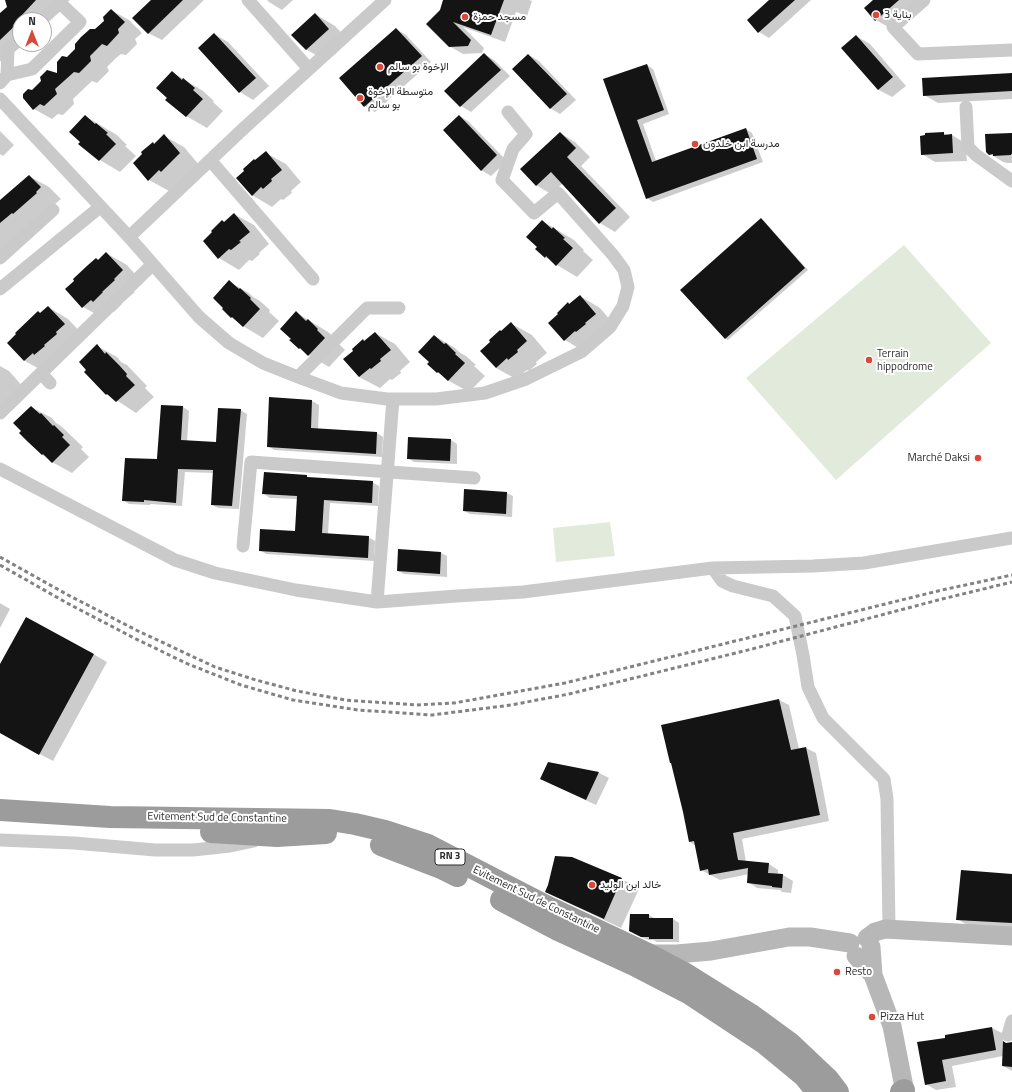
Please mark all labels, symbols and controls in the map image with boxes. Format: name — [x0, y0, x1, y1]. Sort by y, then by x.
place label: بناية 3 — [884, 8, 912, 22]
place label: مسجد حمزة — [473, 10, 526, 24]
marker: بناية 3 — [871, 10, 881, 20]
north arrow — [12, 12, 52, 52]
marker: مسجد حمزة — [460, 12, 470, 22]
text: N — [28, 13, 36, 29]
place label: الإخوة بو سالم — [388, 60, 449, 74]
marker: الإخوة بو سالم — [375, 62, 385, 72]
place label: متوسطة الإخوة بو سالم — [368, 85, 433, 111]
marker: متوسطة الإخوة بو سالم — [355, 93, 365, 103]
place label: مدرسة ابن خلدون — [703, 137, 780, 151]
marker: مدرسة ابن خلدون — [690, 139, 700, 149]
place label: Terrain hippodrome — [877, 347, 933, 373]
marker: Terrain hippodrome — [864, 355, 874, 365]
place label: Marché Daksi — [907, 451, 970, 465]
marker: Marché Daksi — [973, 453, 983, 463]
street label: Evitement Sud de Constantine — [147, 810, 287, 826]
road number: RN 3 — [435, 849, 465, 865]
street label: Evitement Sud de Constantine — [470, 863, 602, 937]
place label: خالد ابن الوليد — [600, 878, 661, 892]
marker: خالد ابن الوليد — [587, 880, 597, 890]
place label: Resto — [845, 965, 872, 979]
marker: Resto — [832, 967, 842, 977]
place label: Pizza Hut — [880, 1010, 924, 1024]
marker: Pizza Hut — [867, 1012, 877, 1022]

